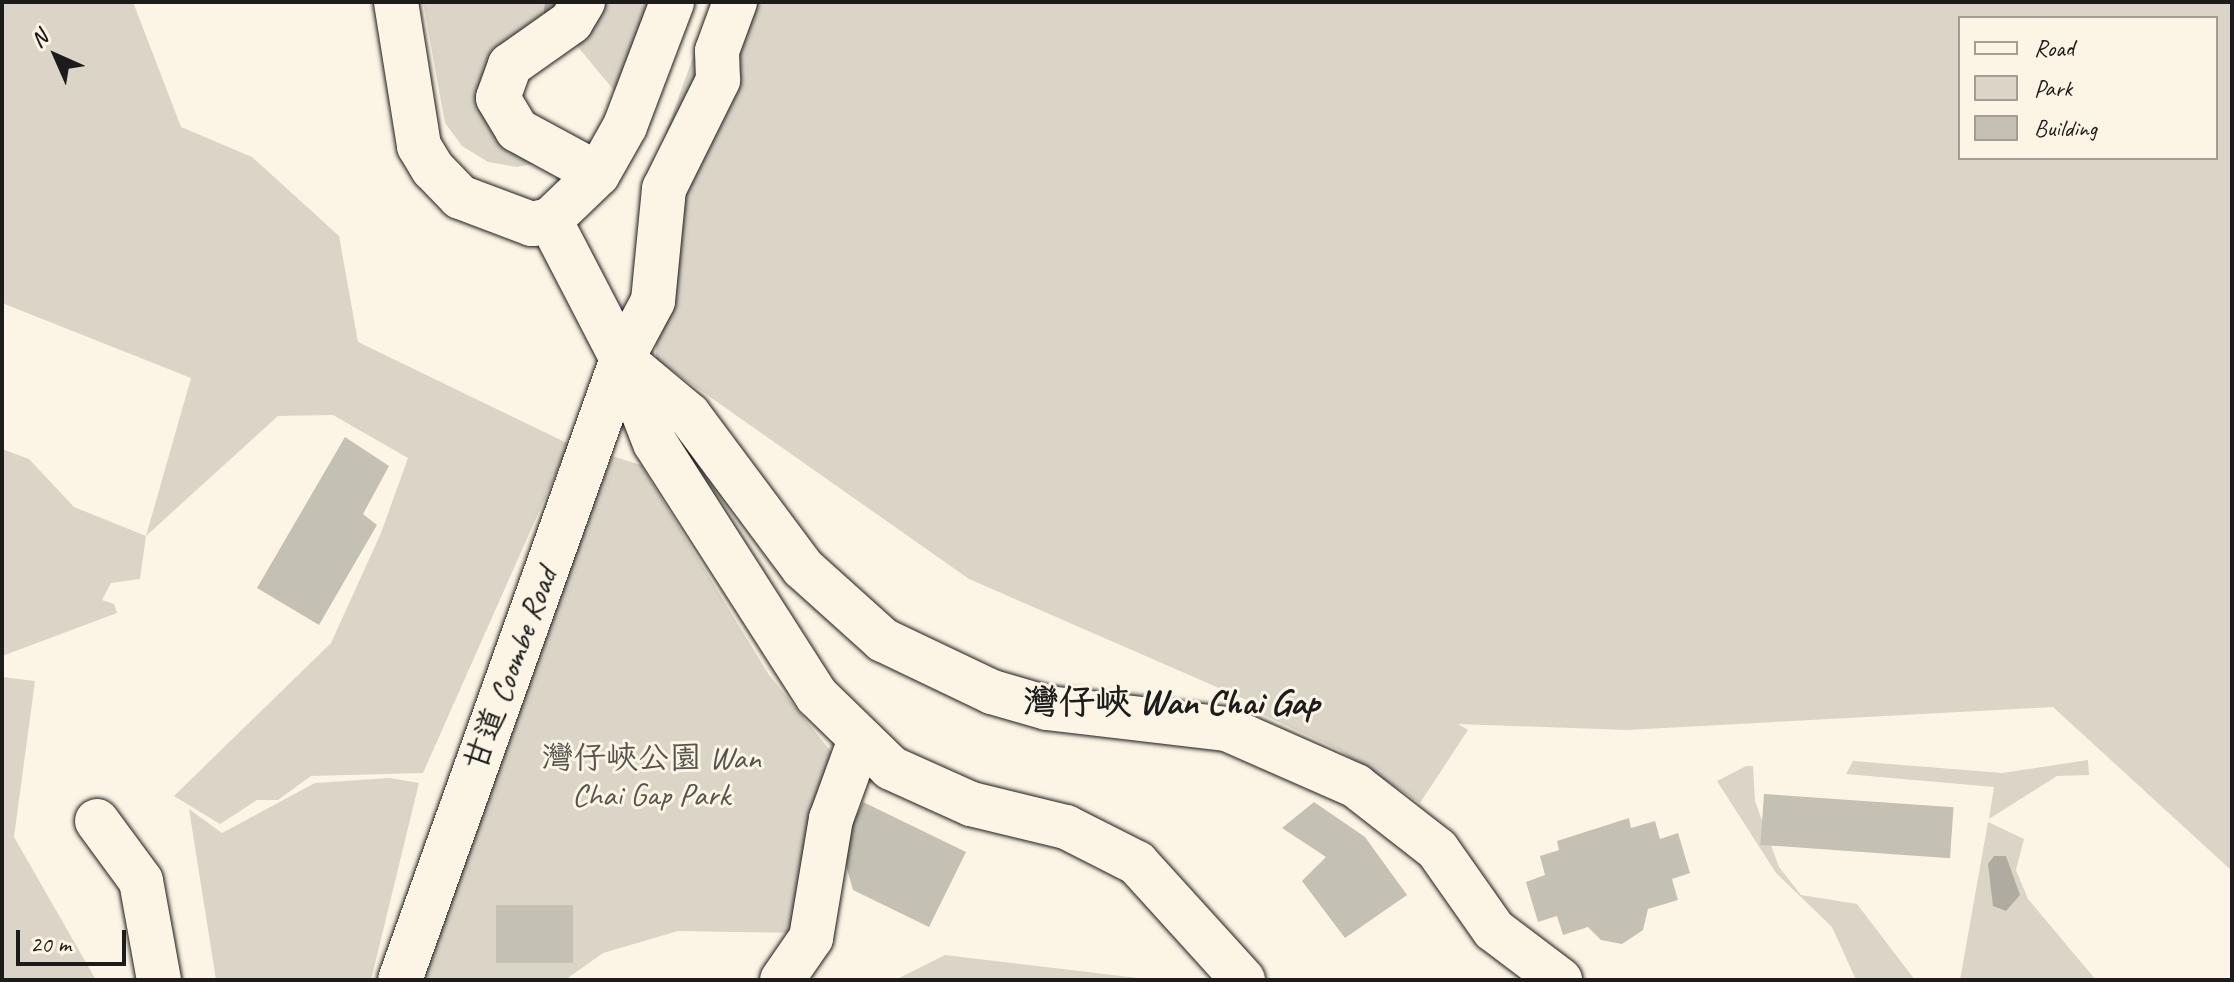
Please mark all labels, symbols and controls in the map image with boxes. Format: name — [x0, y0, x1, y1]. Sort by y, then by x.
north arrow — [16, 16, 96, 96]
legend — [1958, 16, 2218, 160]
text: N — [24, 24, 54, 54]
text: Road — [2034, 33, 2074, 63]
text: Park — [2034, 73, 2072, 103]
text: Building — [2034, 113, 2097, 143]
street label: 甘道 Coombe Road — [457, 562, 565, 776]
district label: 灣仔峽 Wan Chai Gap — [1022, 681, 1320, 725]
park label: 灣仔峽公園 Wan Chai Gap Park — [541, 740, 761, 815]
scale bar — [20, 914, 130, 964]
text: 20 m — [30, 929, 71, 959]

